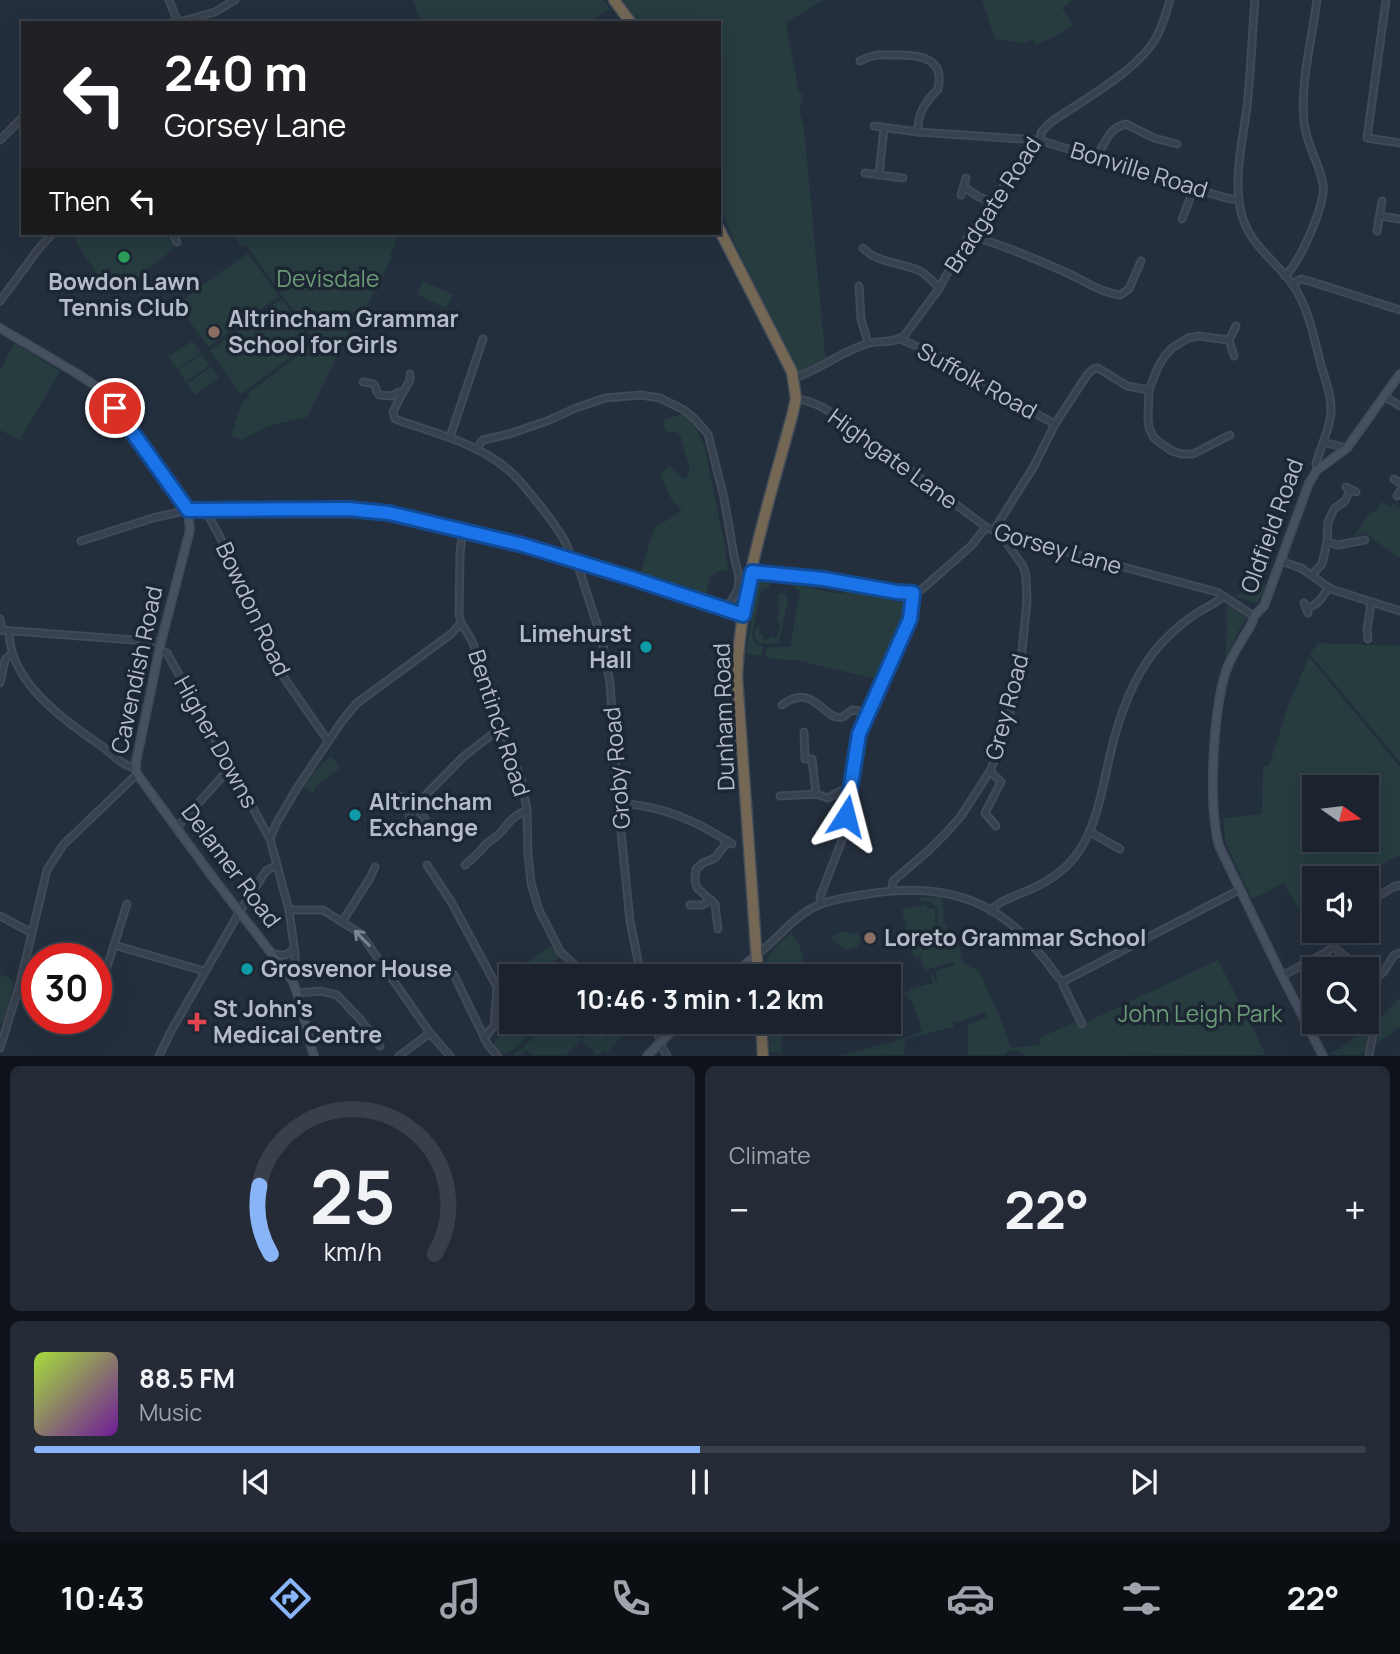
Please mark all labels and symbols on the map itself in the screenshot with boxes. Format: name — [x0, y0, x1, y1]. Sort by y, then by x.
street label: Bradgate Road — [936, 130, 1048, 279]
street label: Bonville Road — [1067, 133, 1212, 205]
marker: Bowdon Lawn Tennis Club — [116, 249, 132, 265]
park label: Devisdale — [277, 262, 379, 294]
place label: Bowdon Lawn Tennis Club — [48, 265, 200, 323]
place label: Altrincham Grammar School for Girls — [228, 302, 459, 360]
marker: Altrincham Grammar School for Girls — [206, 324, 222, 340]
street label: Suffolk Road — [912, 334, 1043, 426]
pin — [85, 378, 145, 438]
street label: Highgate Lane — [822, 400, 965, 516]
street label: Oldfield Road — [1232, 454, 1310, 597]
street label: Gorsey Lane — [991, 515, 1126, 582]
street label: Bowdon Road — [209, 536, 299, 681]
street label: Cavendish Road — [103, 583, 169, 757]
place label: Limehurst Hall — [519, 617, 632, 675]
marker: Limehurst Hall — [638, 639, 654, 655]
street label: Dunham Road — [704, 643, 742, 791]
street label: Bentinck Road — [461, 645, 539, 800]
street label: Grey Road — [977, 650, 1036, 763]
street label: Higher Downs — [167, 670, 266, 813]
street label: Groby Road — [595, 706, 637, 830]
north arrow — [1302, 775, 1379, 852]
position arrow — [809, 779, 883, 853]
place label: Altrincham Exchange — [369, 785, 492, 843]
street label: Delamer Road — [175, 797, 289, 934]
marker: Altrincham Exchange — [347, 807, 363, 823]
place label: Loreto Grammar School — [884, 921, 1146, 953]
one-way arrow — [353, 930, 370, 947]
marker: Loreto Grammar School — [862, 930, 878, 946]
speed limit sign: 30 — [21, 943, 112, 1034]
place label: Grosvenor House — [261, 952, 452, 984]
marker: Grosvenor House — [239, 961, 255, 977]
place label: St John's Medical Centre — [213, 992, 382, 1050]
park label: John Leigh Park — [1118, 997, 1283, 1029]
marker: St John's Medical Centre — [187, 1012, 207, 1032]

